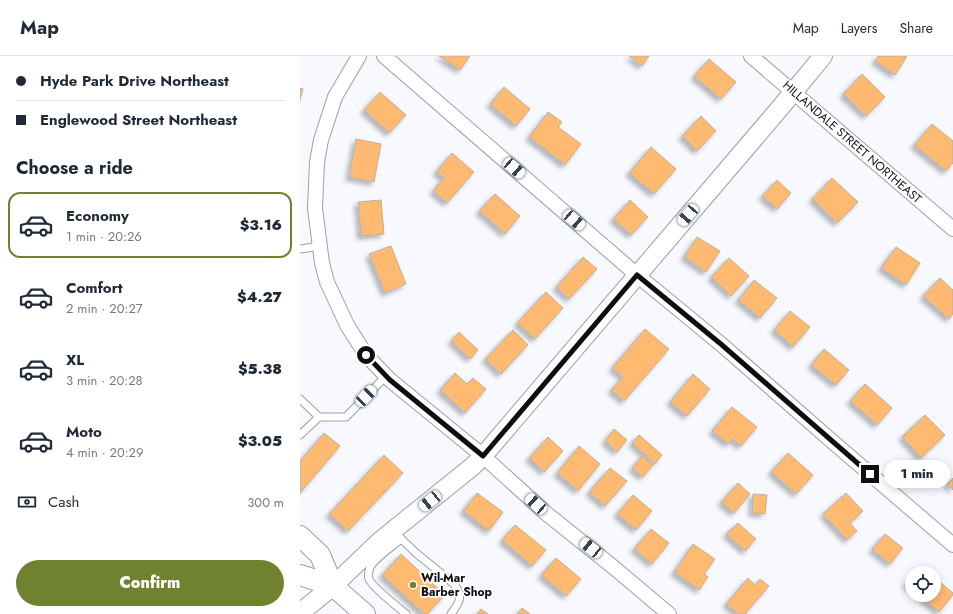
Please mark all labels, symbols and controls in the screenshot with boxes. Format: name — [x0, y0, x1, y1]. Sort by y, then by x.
text: Map — [20, 14, 59, 41]
text: Map — [793, 18, 819, 38]
text: Layers — [841, 18, 877, 38]
text: Share — [899, 18, 933, 38]
text: Hyde Park Drive Northeast — [40, 70, 229, 92]
street label: HILLANDALE STREET NORTHEAST — [779, 77, 926, 208]
text: Englewood Street Northeast — [40, 109, 237, 131]
text: Choose a ride — [16, 155, 133, 181]
car — [501, 156, 527, 180]
car — [676, 202, 700, 228]
text: Economy — [66, 205, 129, 227]
icon: car — [18, 207, 54, 243]
car — [561, 208, 587, 232]
text: $3.16 — [240, 214, 282, 236]
text: 1 min · 20:26 — [66, 227, 142, 246]
text: Comfort — [66, 277, 123, 299]
icon: car — [18, 279, 54, 315]
text: $4.27 — [237, 286, 282, 308]
text: 2 min · 20:27 — [66, 299, 143, 318]
route start — [357, 346, 375, 364]
text: XL — [66, 349, 84, 371]
icon: car — [18, 351, 54, 387]
text: $5.38 — [238, 358, 282, 380]
text: 3 min · 20:28 — [66, 371, 143, 390]
car — [353, 383, 379, 409]
text: Moto — [66, 421, 102, 443]
icon: car — [18, 423, 54, 459]
text: $3.05 — [238, 430, 282, 452]
text: 4 min · 20:29 — [66, 443, 144, 462]
callout: 1 min — [884, 460, 950, 488]
text: 1 min — [901, 464, 933, 483]
route end — [861, 465, 879, 483]
car — [417, 489, 443, 513]
icon: cash — [16, 491, 38, 513]
text: Cash — [48, 491, 79, 513]
car — [523, 492, 549, 516]
text: 300 m — [247, 493, 284, 512]
car — [578, 536, 604, 560]
button: Confirm — [16, 560, 284, 606]
map controls — [905, 566, 941, 602]
button: locate — [905, 566, 941, 602]
place label: Wil-Mar Barber Shop — [421, 569, 493, 601]
marker: Wil-Mar Barber Shop — [408, 580, 418, 590]

